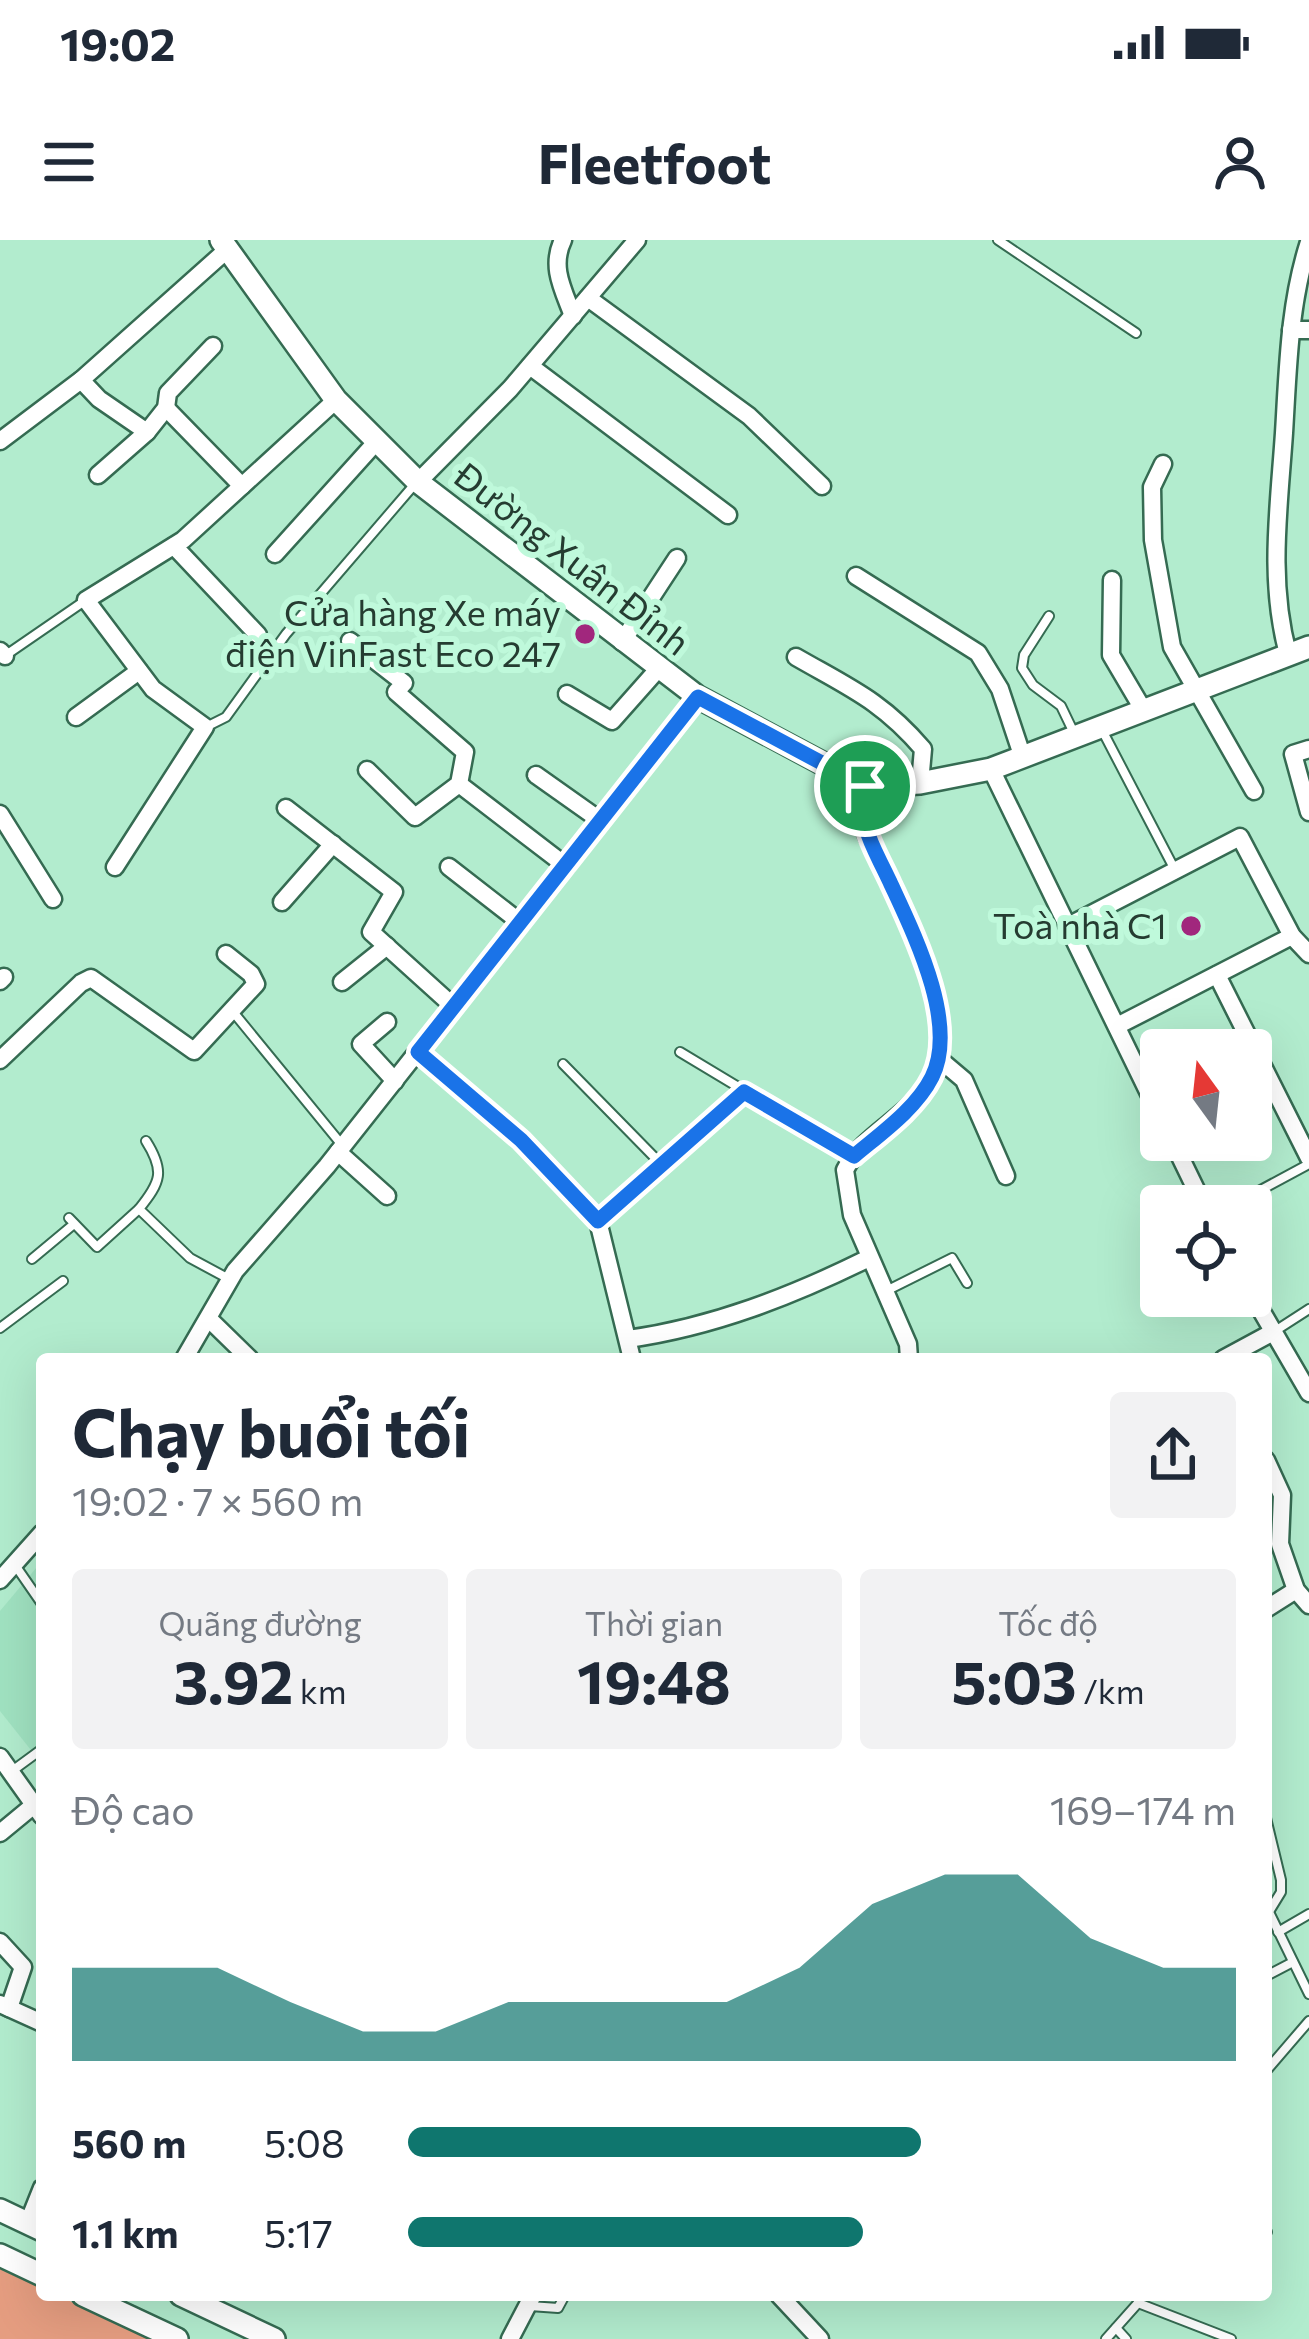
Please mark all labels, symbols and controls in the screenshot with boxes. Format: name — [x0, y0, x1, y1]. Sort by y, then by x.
text: 19:02 — [60, 15, 175, 70]
icon: menu — [36, 129, 102, 195]
text: Fleetfoot — [538, 129, 771, 195]
icon: person — [1207, 129, 1273, 195]
street label: Đường Xuân Đỉnh — [446, 451, 700, 663]
place label: Cửa hàng Xe máy điện VinFast Eco 247 — [225, 589, 561, 674]
marker: Cửa hàng Xe máy điện VinFast Eco 247 — [572, 621, 598, 647]
pin — [814, 735, 916, 837]
icon: arrive — [832, 753, 898, 819]
place label: Toà nhà C1 — [993, 902, 1167, 946]
marker: Toà nhà C1 — [1178, 913, 1204, 939]
north arrow — [1140, 1029, 1272, 1161]
map controls — [1140, 1029, 1272, 1317]
button: locate — [1140, 1185, 1272, 1317]
text: Chạy buổi tối — [72, 1390, 470, 1471]
button: share — [1110, 1392, 1236, 1518]
text: 19:02 · 7 × 560 m — [72, 1476, 363, 1524]
text: Quãng đường — [158, 1602, 362, 1643]
text: Thời gian — [585, 1602, 723, 1643]
text: Tốc độ — [998, 1602, 1098, 1643]
text: 3.92 — [174, 1643, 293, 1716]
text: 19:48 — [577, 1643, 731, 1716]
text: 5:03 — [952, 1643, 1077, 1716]
text: km — [293, 1670, 346, 1711]
text: /km — [1077, 1670, 1145, 1711]
text: Độ cao — [72, 1785, 194, 1833]
text: 169–174 m — [1050, 1785, 1236, 1833]
text: 560 m — [72, 2118, 186, 2166]
text: 5:08 — [264, 2118, 345, 2166]
text: 1.1 km — [72, 2208, 179, 2256]
text: 5:17 — [264, 2208, 333, 2256]

